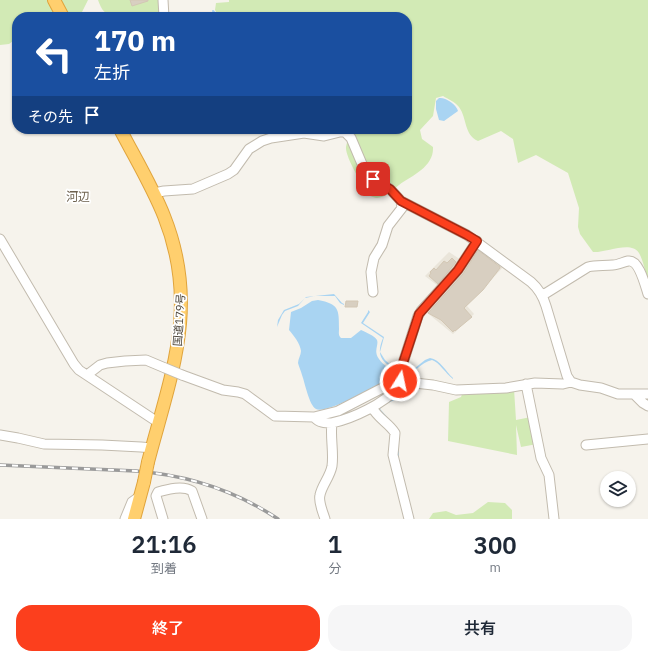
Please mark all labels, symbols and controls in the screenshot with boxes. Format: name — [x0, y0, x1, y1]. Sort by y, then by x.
text: 170 m — [94, 22, 176, 59]
icon: left — [28, 28, 80, 80]
text: 左折 — [94, 61, 130, 84]
icon: arrive — [81, 104, 103, 126]
text: その先 — [28, 107, 73, 126]
pin — [356, 162, 390, 196]
icon: arrive — [362, 168, 384, 190]
district label: 河辺 — [66, 189, 90, 204]
street label: 国道179号 — [170, 293, 188, 347]
position arrow — [379, 360, 421, 402]
map controls — [600, 471, 636, 507]
button: layers — [600, 471, 636, 507]
text: 21:16 — [131, 528, 197, 560]
text: 1 — [328, 528, 342, 560]
text: 300 — [474, 529, 517, 561]
text: m — [489, 559, 501, 576]
text: 到着 — [151, 560, 177, 577]
text: 分 — [329, 560, 342, 577]
button: 終了 — [16, 605, 320, 651]
button: 共有 — [328, 605, 632, 651]

